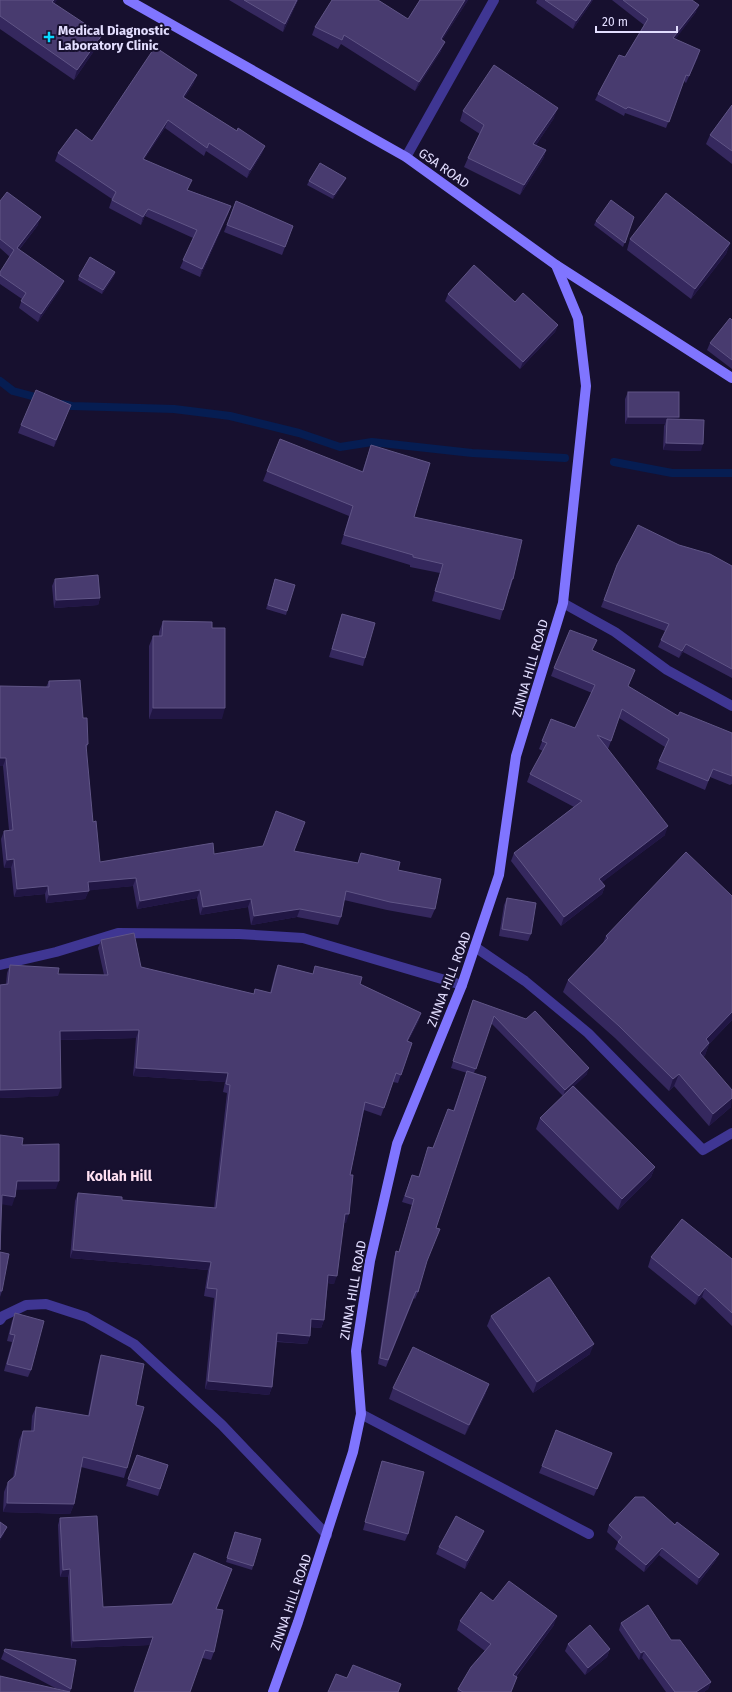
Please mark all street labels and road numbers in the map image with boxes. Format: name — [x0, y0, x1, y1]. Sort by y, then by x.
street label: GSA ROAD — [416, 145, 472, 191]
street label: ZINNA HILL ROAD — [509, 617, 551, 719]
street label: ZINNA HILL ROAD — [424, 929, 474, 1029]
street label: ZINNA HILL ROAD — [337, 1239, 369, 1341]
street label: ZINNA HILL ROAD — [268, 1552, 314, 1652]

